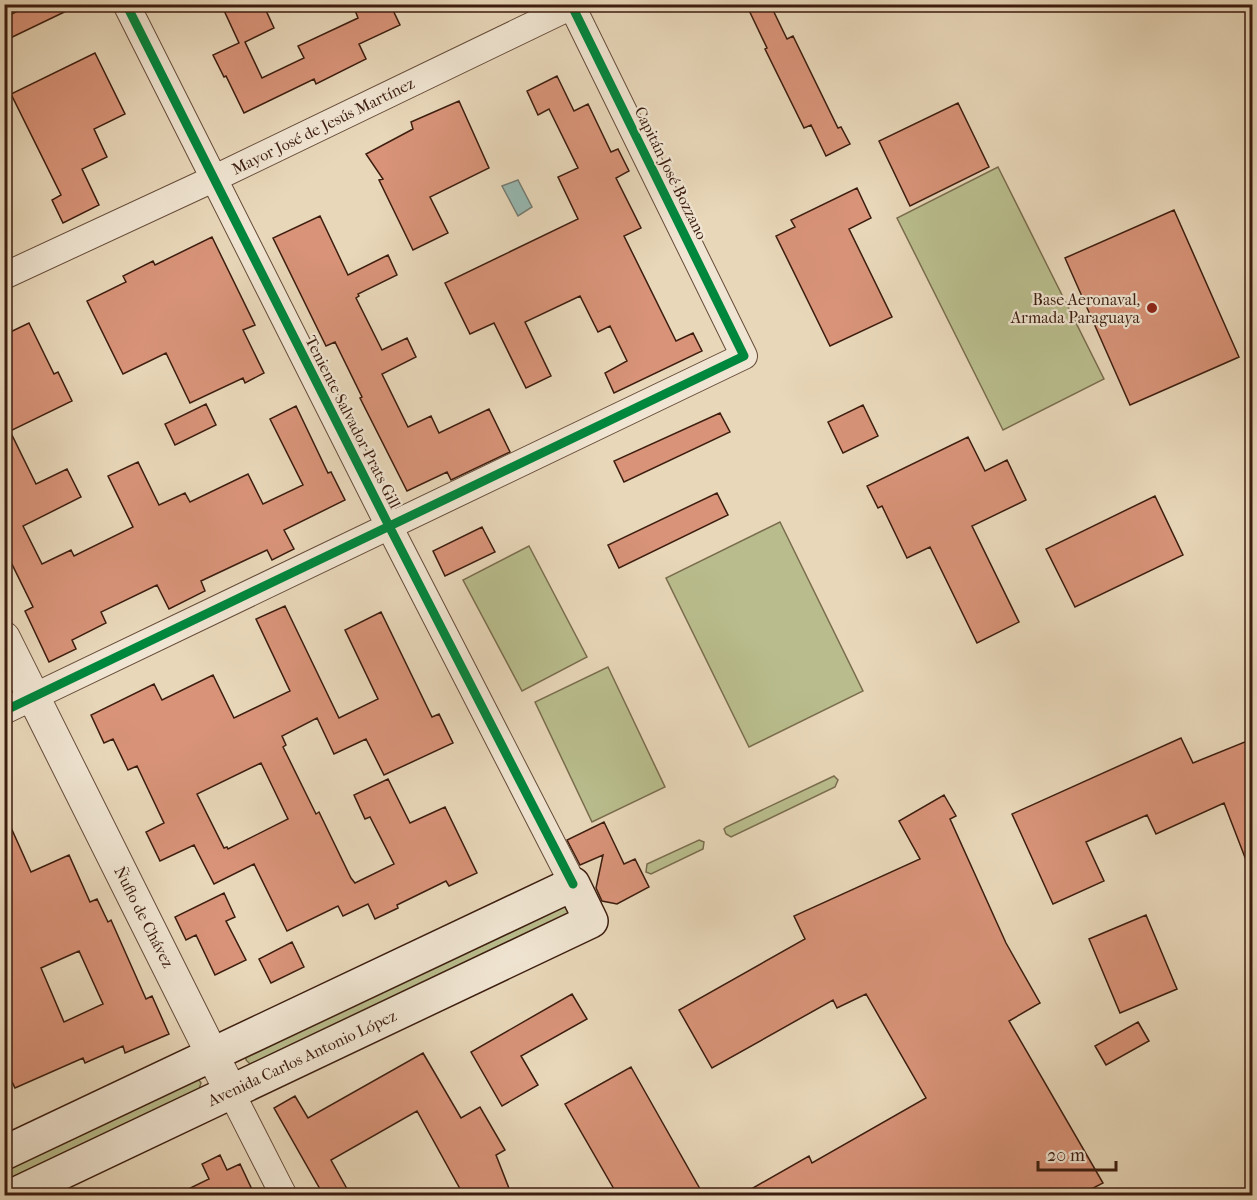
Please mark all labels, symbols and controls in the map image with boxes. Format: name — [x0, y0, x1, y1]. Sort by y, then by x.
street label: Mayor José de Jesús Martínez — [229, 73, 417, 179]
street label: Capitán José Bozzano — [631, 103, 711, 243]
place label: Base Aeronaval, Armada Paraguaya — [1010, 290, 1141, 327]
marker: Base Aeronaval, Armada Paraguaya — [1145, 301, 1159, 315]
street label: Teniente Salvador Prats Gill — [301, 332, 405, 512]
street label: Ñuflo de Chávez — [110, 863, 178, 971]
street label: Avenida Carlos Antonio López — [204, 1006, 399, 1111]
scale bar — [1038, 1134, 1116, 1172]
text: 20 m — [1047, 1145, 1085, 1166]

